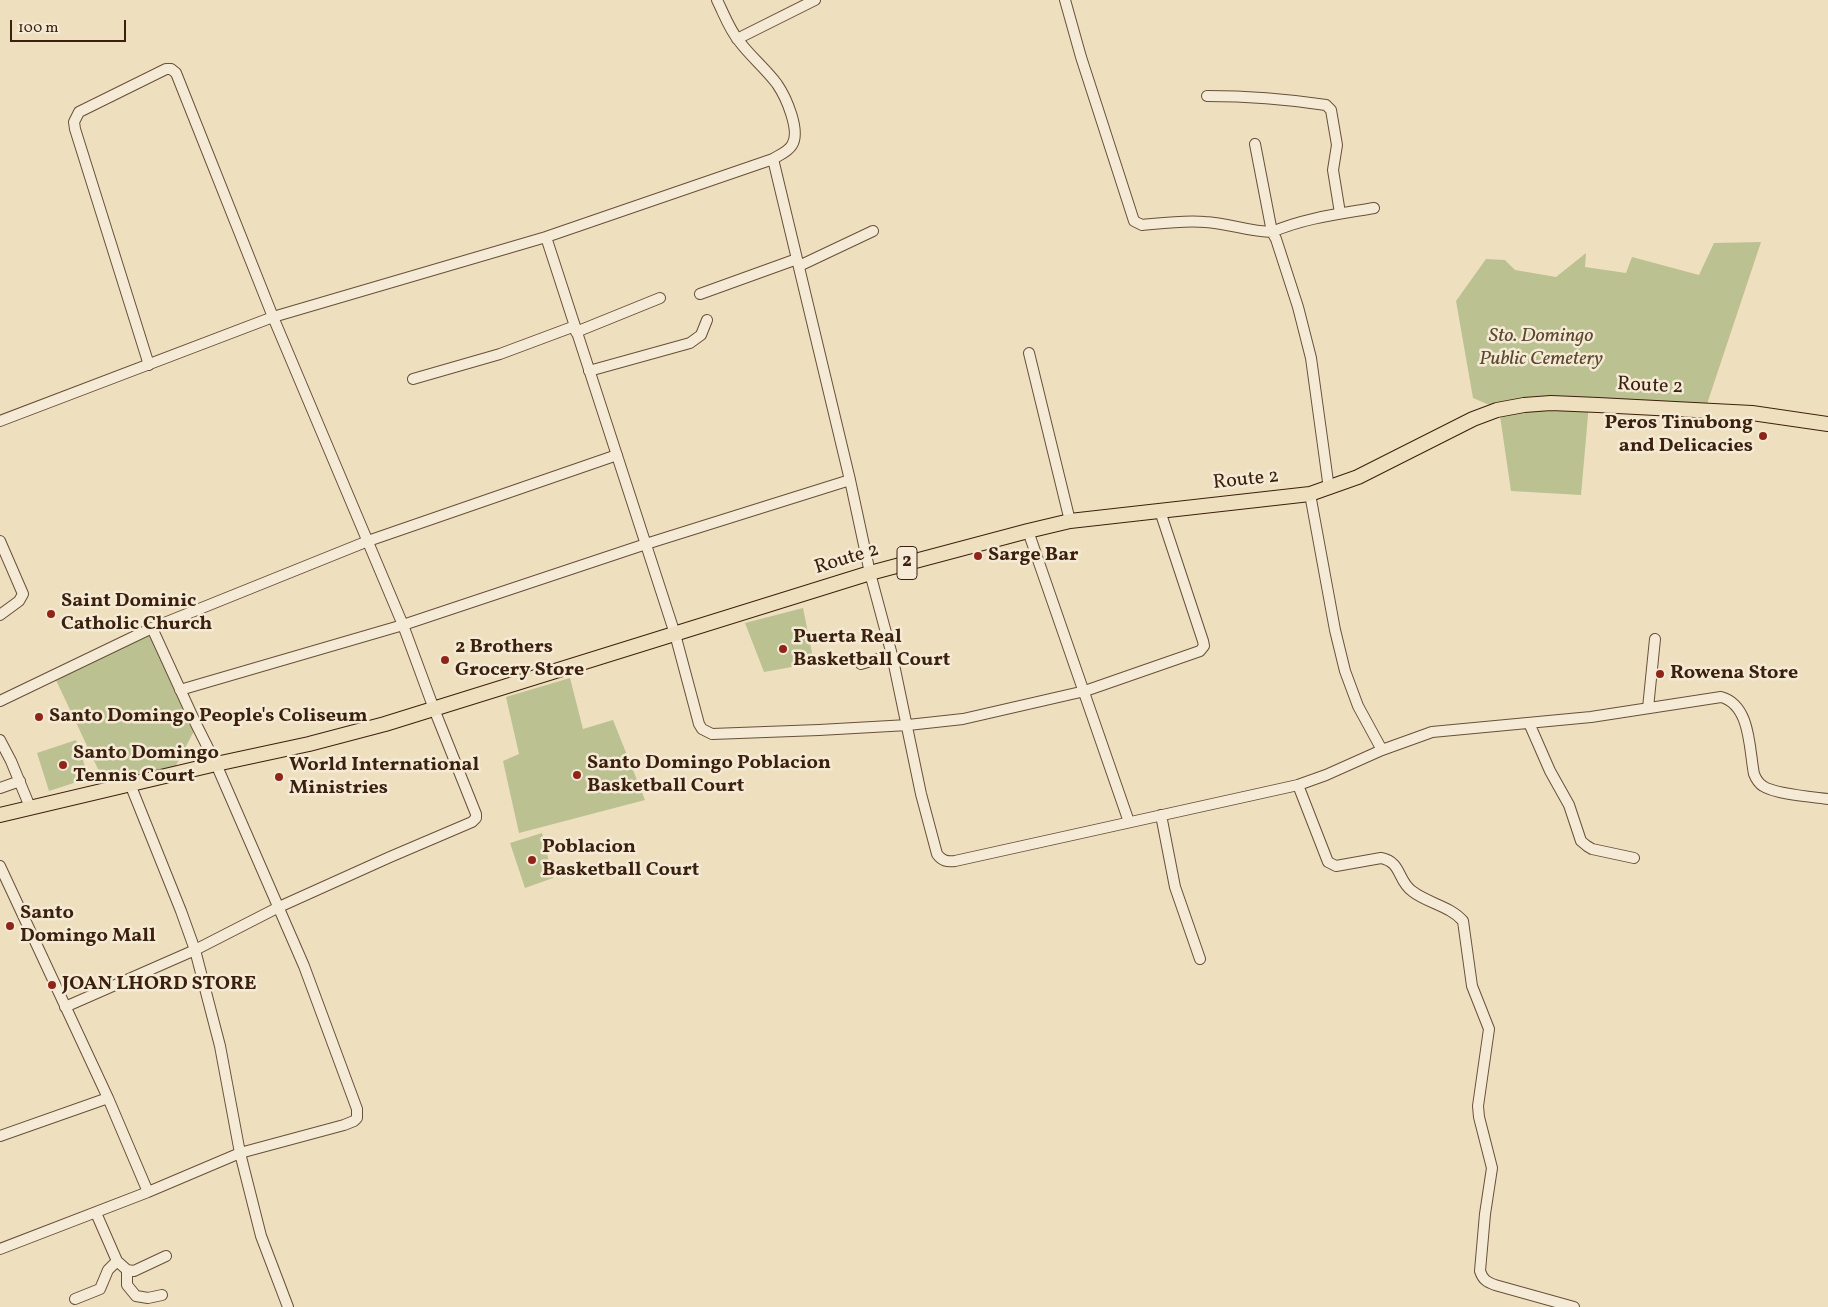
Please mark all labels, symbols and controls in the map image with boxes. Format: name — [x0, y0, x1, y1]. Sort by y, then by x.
scale bar — [12, 10, 129, 42]
text: 100 m — [18, 18, 58, 39]
park label: Sto. Domingo Public Cemetery — [1479, 325, 1603, 372]
street label: Route 2 — [1616, 373, 1684, 401]
place label: Peros Tinubong and Delicacies — [1604, 412, 1753, 459]
marker: Peros Tinubong and Delicacies — [1757, 430, 1769, 442]
street label: Route 2 — [1212, 466, 1280, 496]
street label: Route 2 — [812, 539, 882, 581]
place label: Sarge Bar — [988, 544, 1079, 568]
road number: 2 — [897, 546, 917, 580]
marker: Sarge Bar — [972, 550, 984, 562]
place label: Saint Dominic Catholic Church — [61, 590, 212, 637]
marker: Saint Dominic Catholic Church — [45, 608, 57, 620]
place label: Puerta Real Basketball Court — [793, 626, 950, 673]
place label: 2 Brothers Grocery Store — [455, 636, 584, 683]
marker: Puerta Real Basketball Court — [777, 643, 789, 655]
marker: 2 Brothers Grocery Store — [439, 654, 451, 666]
place label: Rowena Store — [1670, 662, 1798, 686]
marker: Rowena Store — [1654, 668, 1666, 680]
place label: Santo Domingo People's Coliseum — [49, 705, 368, 729]
marker: Santo Domingo People's Coliseum — [33, 711, 45, 723]
place label: Santo Domingo Tennis Court — [73, 742, 219, 789]
place label: Santo Domingo Poblacion Basketball Court — [587, 752, 831, 799]
place label: World International Ministries — [289, 754, 479, 801]
marker: Santo Domingo Tennis Court — [57, 759, 69, 771]
marker: Santo Domingo Poblacion Basketball Court — [571, 769, 583, 781]
marker: World International Ministries — [273, 771, 285, 783]
place label: Poblacion Basketball Court — [542, 836, 699, 883]
marker: Poblacion Basketball Court — [526, 854, 538, 866]
place label: Santo Domingo Mall — [20, 902, 156, 949]
marker: Santo Domingo Mall — [4, 920, 16, 932]
place label: JOAN LHORD STORE — [62, 973, 256, 997]
marker: JOAN LHORD STORE — [46, 979, 58, 991]

